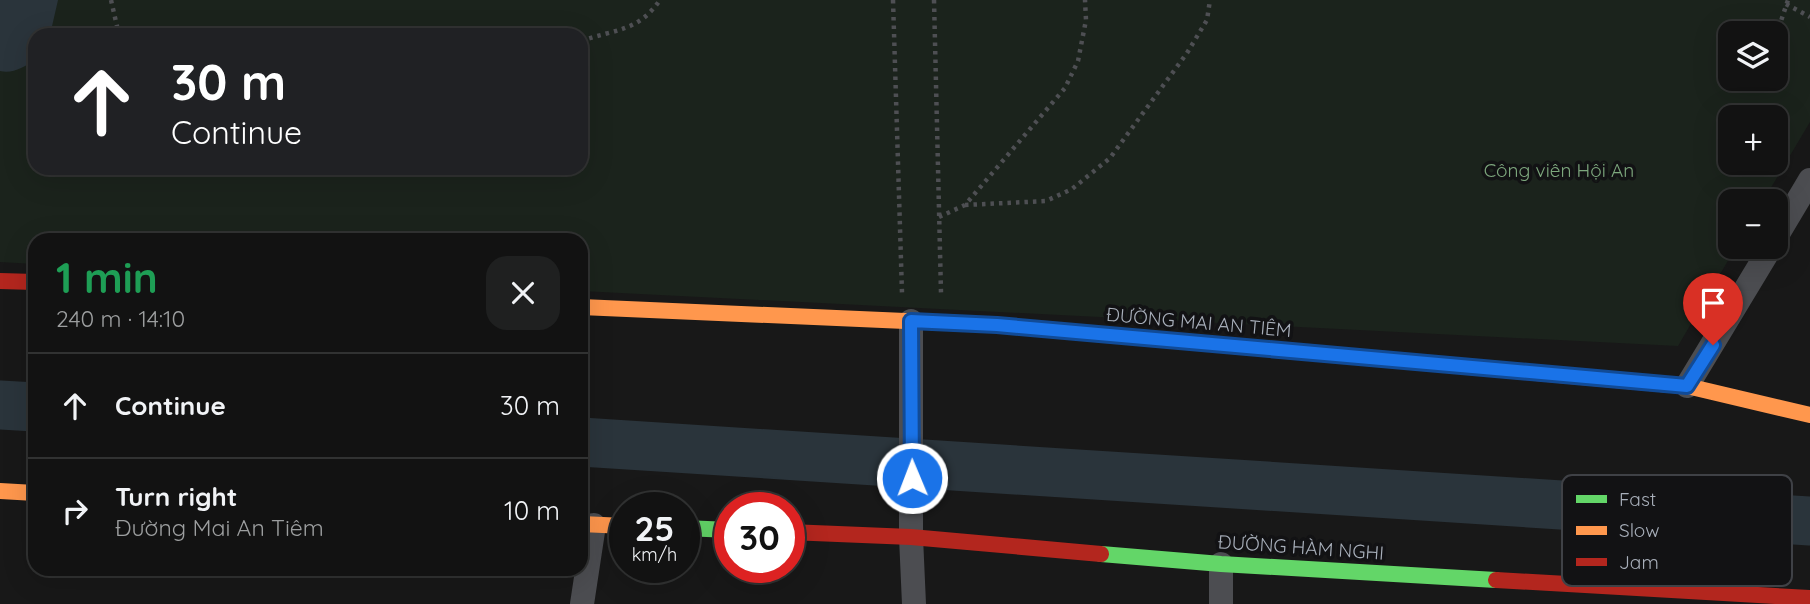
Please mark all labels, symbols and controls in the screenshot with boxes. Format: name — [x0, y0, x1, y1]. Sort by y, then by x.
map controls — [1718, 21, 1788, 259]
button: layers — [1718, 21, 1788, 91]
text: 30 m — [171, 51, 286, 112]
icon: ahead — [56, 56, 147, 147]
button: + — [1718, 105, 1788, 175]
text: Continue — [171, 112, 302, 152]
park label: Công viên Hội An — [1484, 158, 1634, 182]
button: − — [1718, 189, 1788, 259]
text: 1 min — [56, 251, 158, 304]
button: close — [486, 256, 560, 330]
pin — [1683, 273, 1743, 345]
icon: arrive — [1694, 284, 1732, 322]
street label: ĐƯỜNG MAI AN TIÊM — [1105, 302, 1293, 342]
text: 240 m · 14:10 — [56, 304, 185, 333]
icon: ahead — [56, 387, 94, 425]
text: Continue — [115, 389, 226, 422]
text: 30 m — [500, 389, 560, 422]
position arrow — [875, 441, 949, 515]
legend — [1562, 475, 1792, 586]
text: Turn right — [115, 480, 237, 513]
text: Fast — [1619, 487, 1656, 511]
icon: right — [56, 492, 94, 530]
speed limit sign: 30 — [714, 492, 805, 583]
text: 10 m — [504, 494, 560, 527]
text: 25 — [634, 506, 675, 550]
text: Đường Mai An Tiêm — [115, 513, 324, 542]
text: Slow — [1619, 518, 1660, 542]
street label: ĐƯỜNG HÀM NGHI — [1217, 529, 1385, 565]
text: km/h — [632, 543, 677, 566]
text: Jam — [1619, 550, 1659, 574]

